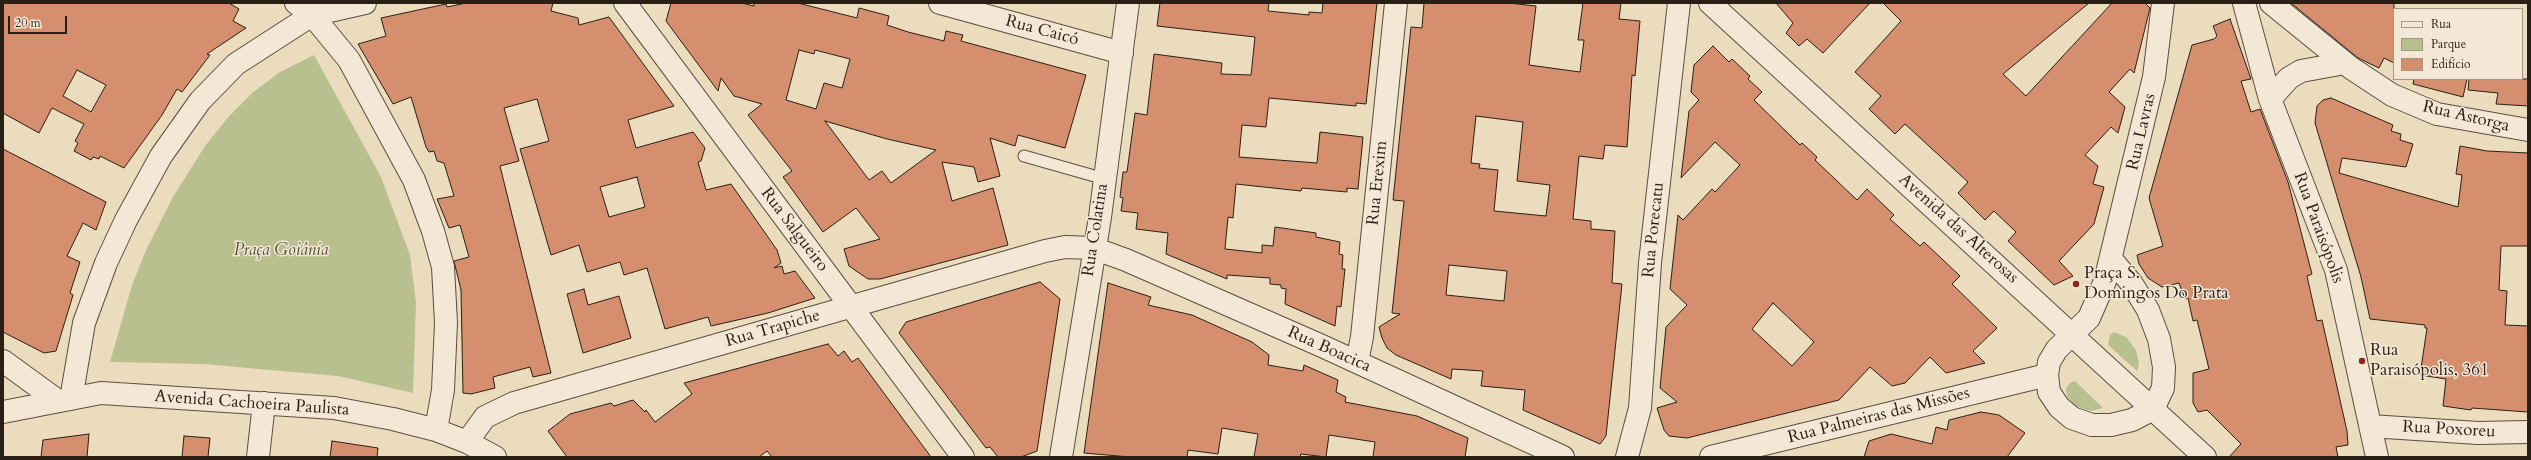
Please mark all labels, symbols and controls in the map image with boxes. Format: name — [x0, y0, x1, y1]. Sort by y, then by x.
scale bar — [10, 8, 69, 34]
legend — [2393, 8, 2523, 80]
street label: Rua Caicó — [1003, 11, 1081, 51]
text: 20 m — [15, 15, 41, 31]
text: Rua — [2431, 16, 2451, 32]
text: Parque — [2431, 36, 2466, 52]
text: Edifício — [2431, 56, 2471, 72]
street label: Rua Lavras — [2123, 91, 2161, 173]
street label: Rua Astorga — [2421, 97, 2511, 137]
street label: Rua Erexim — [1363, 140, 1393, 226]
street label: Avenida das Alterosas — [1894, 170, 2022, 288]
street label: Rua Paraisópolis — [2288, 170, 2348, 286]
street label: Rua Porecatu — [1639, 181, 1669, 279]
street label: Rua Colatina — [1079, 182, 1113, 278]
street label: Rua Salgueiro — [756, 184, 832, 276]
park label: Praça Goiânia — [234, 241, 328, 261]
place label: Praça S. Domingos Do Prata — [2084, 264, 2229, 304]
marker: Praça S. Domingos Do Prata — [2071, 279, 2081, 289]
street label: Rua Trapiche — [723, 306, 823, 352]
street label: Rua Boacica — [1284, 323, 1374, 377]
place label: Rua Paraisópolis, 361 — [2370, 341, 2489, 381]
marker: Rua Paraisópolis, 361 — [2357, 356, 2367, 366]
street label: Rua Palmeiras das Missões — [1786, 384, 1972, 448]
street label: Avenida Cachoeira Paulista — [154, 387, 350, 421]
street label: Rua Poxoreu — [2402, 417, 2496, 443]

